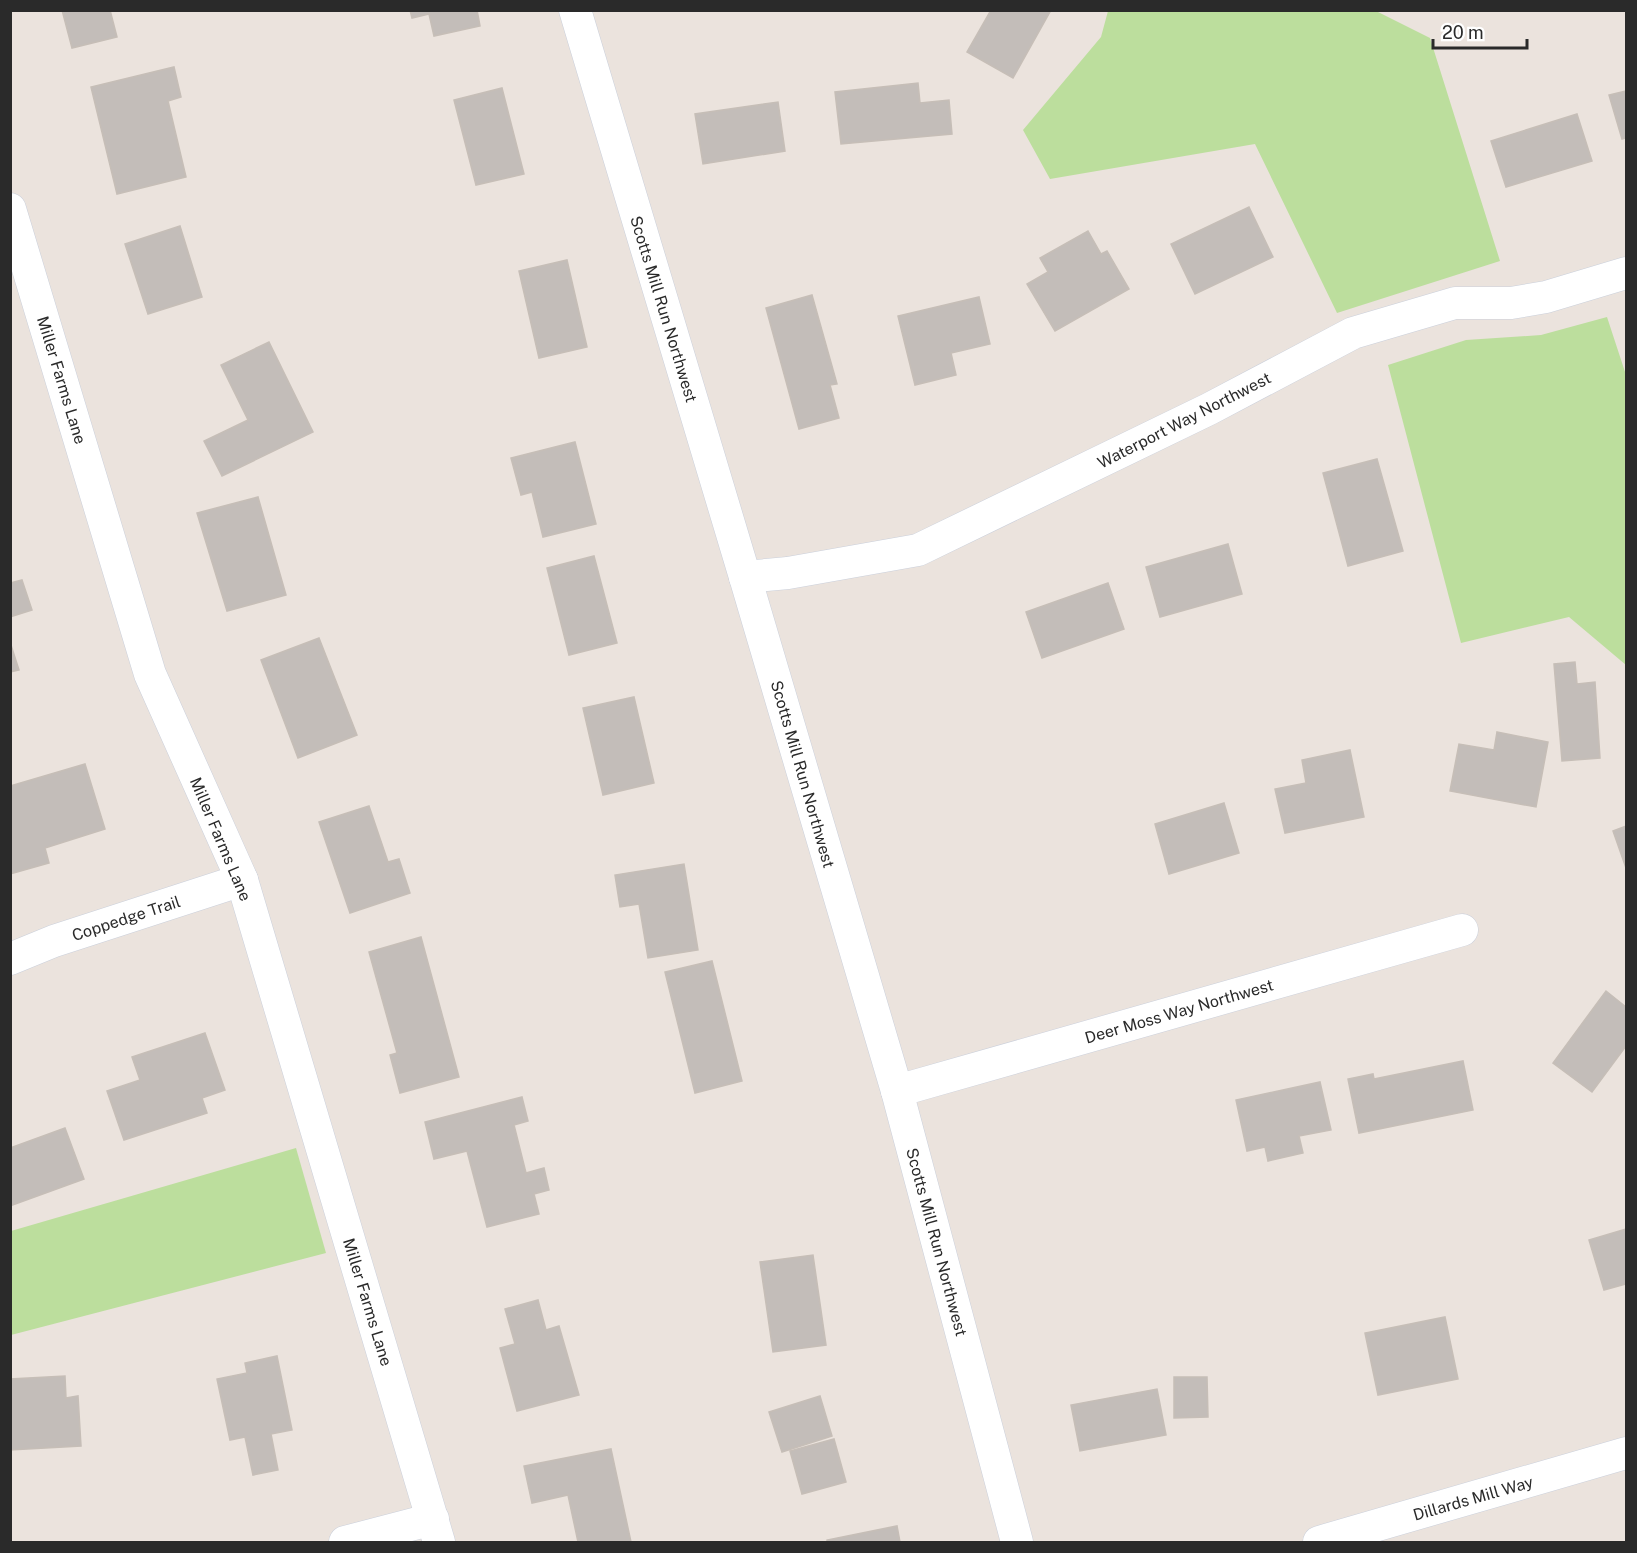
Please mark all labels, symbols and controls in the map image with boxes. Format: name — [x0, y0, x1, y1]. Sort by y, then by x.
scale bar — [1433, 12, 1528, 50]
text: 20 m — [1442, 22, 1484, 43]
street label: Scotts Mill Run Northwest — [626, 214, 701, 405]
street label: Miller Farms Lane — [33, 314, 90, 446]
street label: Waterport Way Northwest — [1094, 368, 1274, 472]
street label: Scotts Mill Run Northwest — [767, 678, 838, 870]
street label: Miller Farms Lane — [186, 774, 255, 904]
street label: Coppedge Trail — [70, 892, 183, 945]
street label: Deer Moss Way Northwest — [1083, 975, 1276, 1048]
street label: Scotts Mill Run Northwest — [902, 1146, 971, 1338]
street label: Miller Farms Lane — [339, 1236, 396, 1368]
street label: Dillards Mill Way — [1411, 1472, 1536, 1525]

